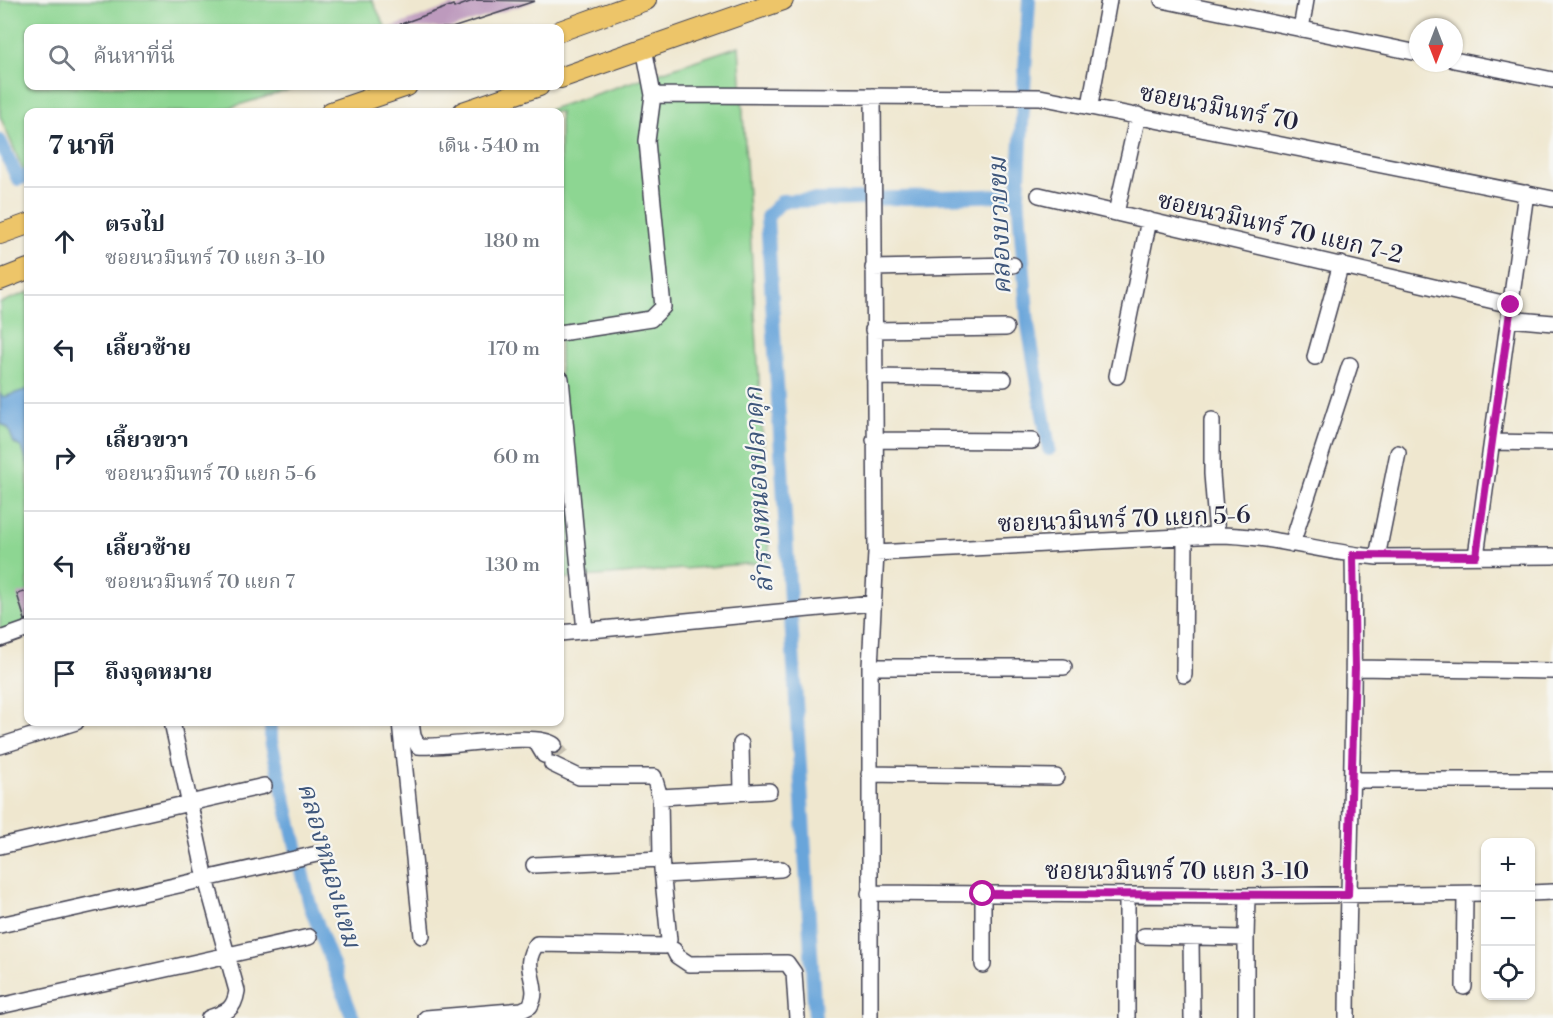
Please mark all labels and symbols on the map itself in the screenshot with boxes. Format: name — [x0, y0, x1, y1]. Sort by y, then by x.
north arrow — [1409, 18, 1463, 72]
street label: ซอยนวมินทร์ 70 — [1137, 76, 1302, 138]
water label: คลองบวบขม — [982, 156, 1018, 295]
street label: ซอยนวมินทร์ 70 แยก 7-2 — [1155, 183, 1406, 271]
route end — [1497, 291, 1523, 317]
water label: ลำรางหนองปลาดุก — [738, 385, 780, 594]
street label: ซอยนวมินทร์ 70 แยก 5-6 — [997, 499, 1251, 539]
water label: คลองหนองแขม — [290, 779, 368, 952]
street label: ซอยนวมินทร์ 70 แยก 3-10 — [1045, 855, 1309, 887]
route start — [969, 880, 995, 906]

